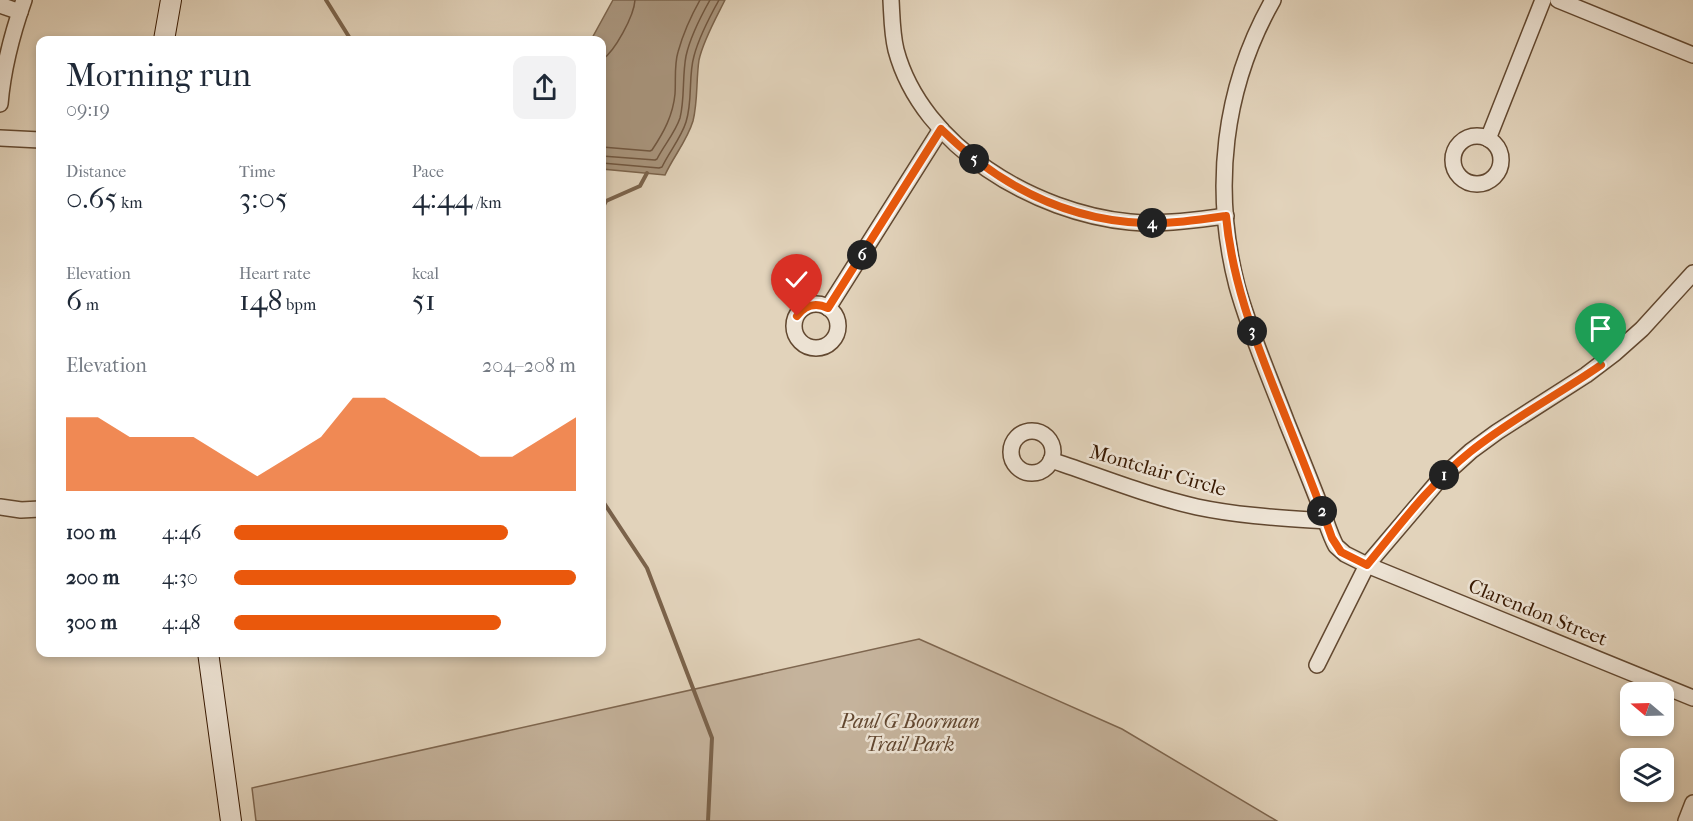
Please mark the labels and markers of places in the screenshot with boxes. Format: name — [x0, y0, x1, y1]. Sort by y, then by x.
pin: 5 — [959, 144, 989, 174]
pin: 4 — [1137, 208, 1167, 238]
pin: 6 — [847, 240, 877, 270]
pin — [771, 254, 822, 316]
pin — [1575, 303, 1626, 365]
pin: 3 — [1237, 316, 1267, 346]
pin: 1 — [1429, 460, 1459, 490]
pin: 2 — [1307, 496, 1337, 526]

